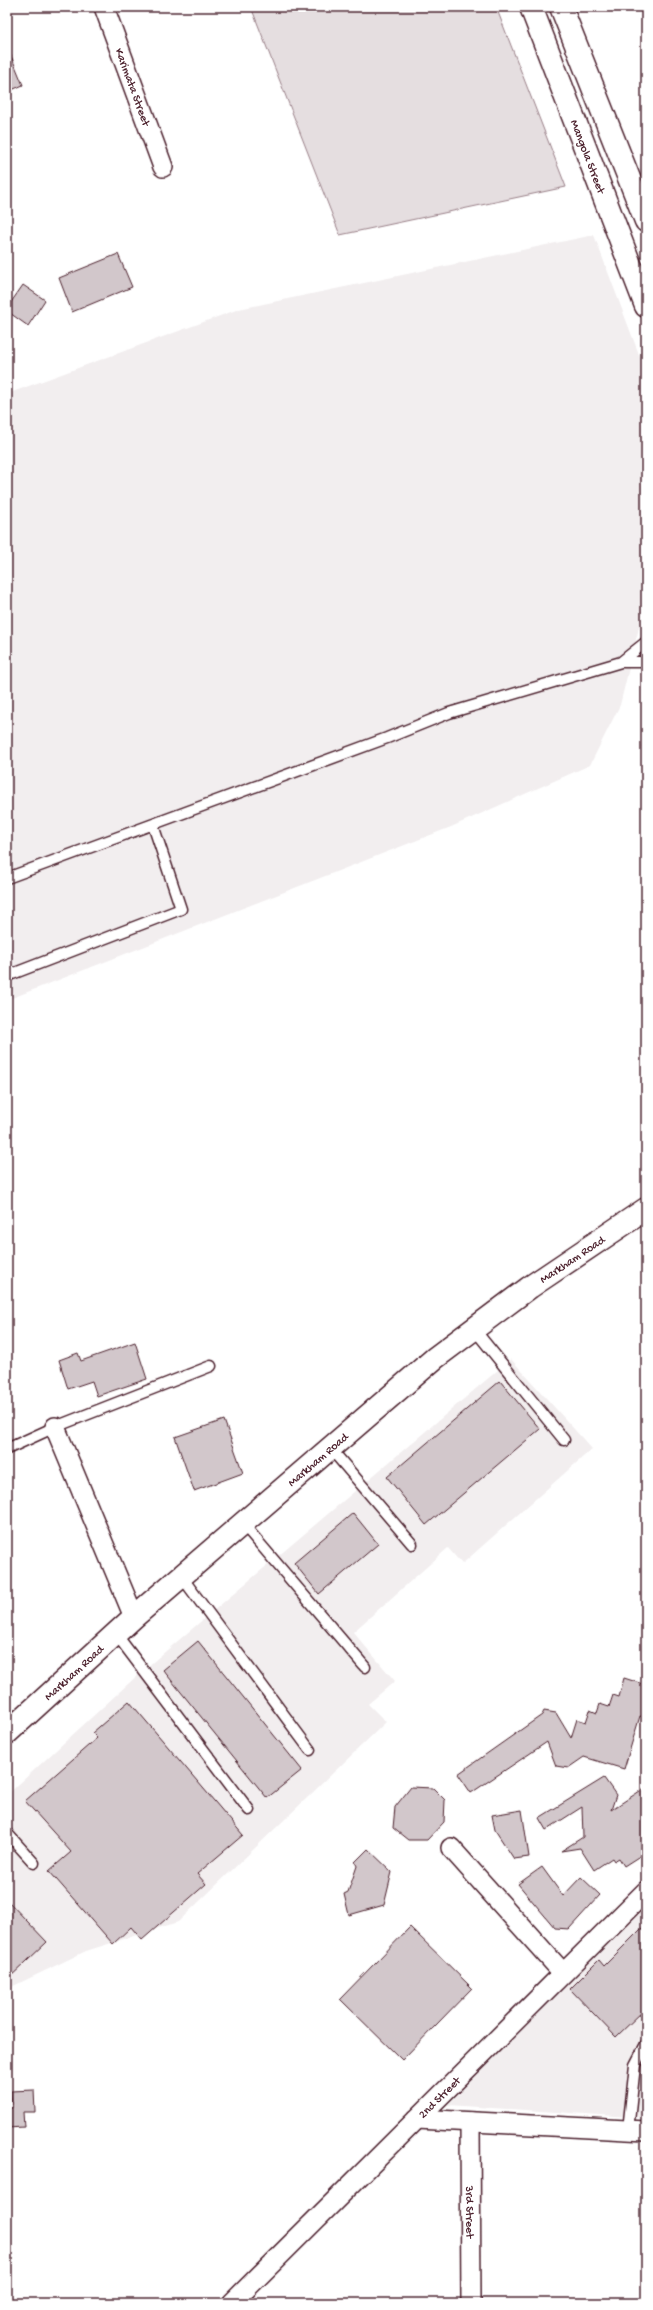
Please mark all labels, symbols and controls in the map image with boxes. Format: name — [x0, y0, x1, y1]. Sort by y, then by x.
street label: Karimata Street — [111, 47, 153, 129]
street label: Mangola Street — [566, 118, 607, 197]
street label: Markham Road — [538, 1233, 609, 1287]
street label: Markham Road — [286, 1430, 353, 1491]
street label: Markham Road — [42, 1643, 108, 1704]
street label: 2nd Street — [416, 2074, 465, 2122]
street label: 3rd Street — [461, 2185, 476, 2239]

